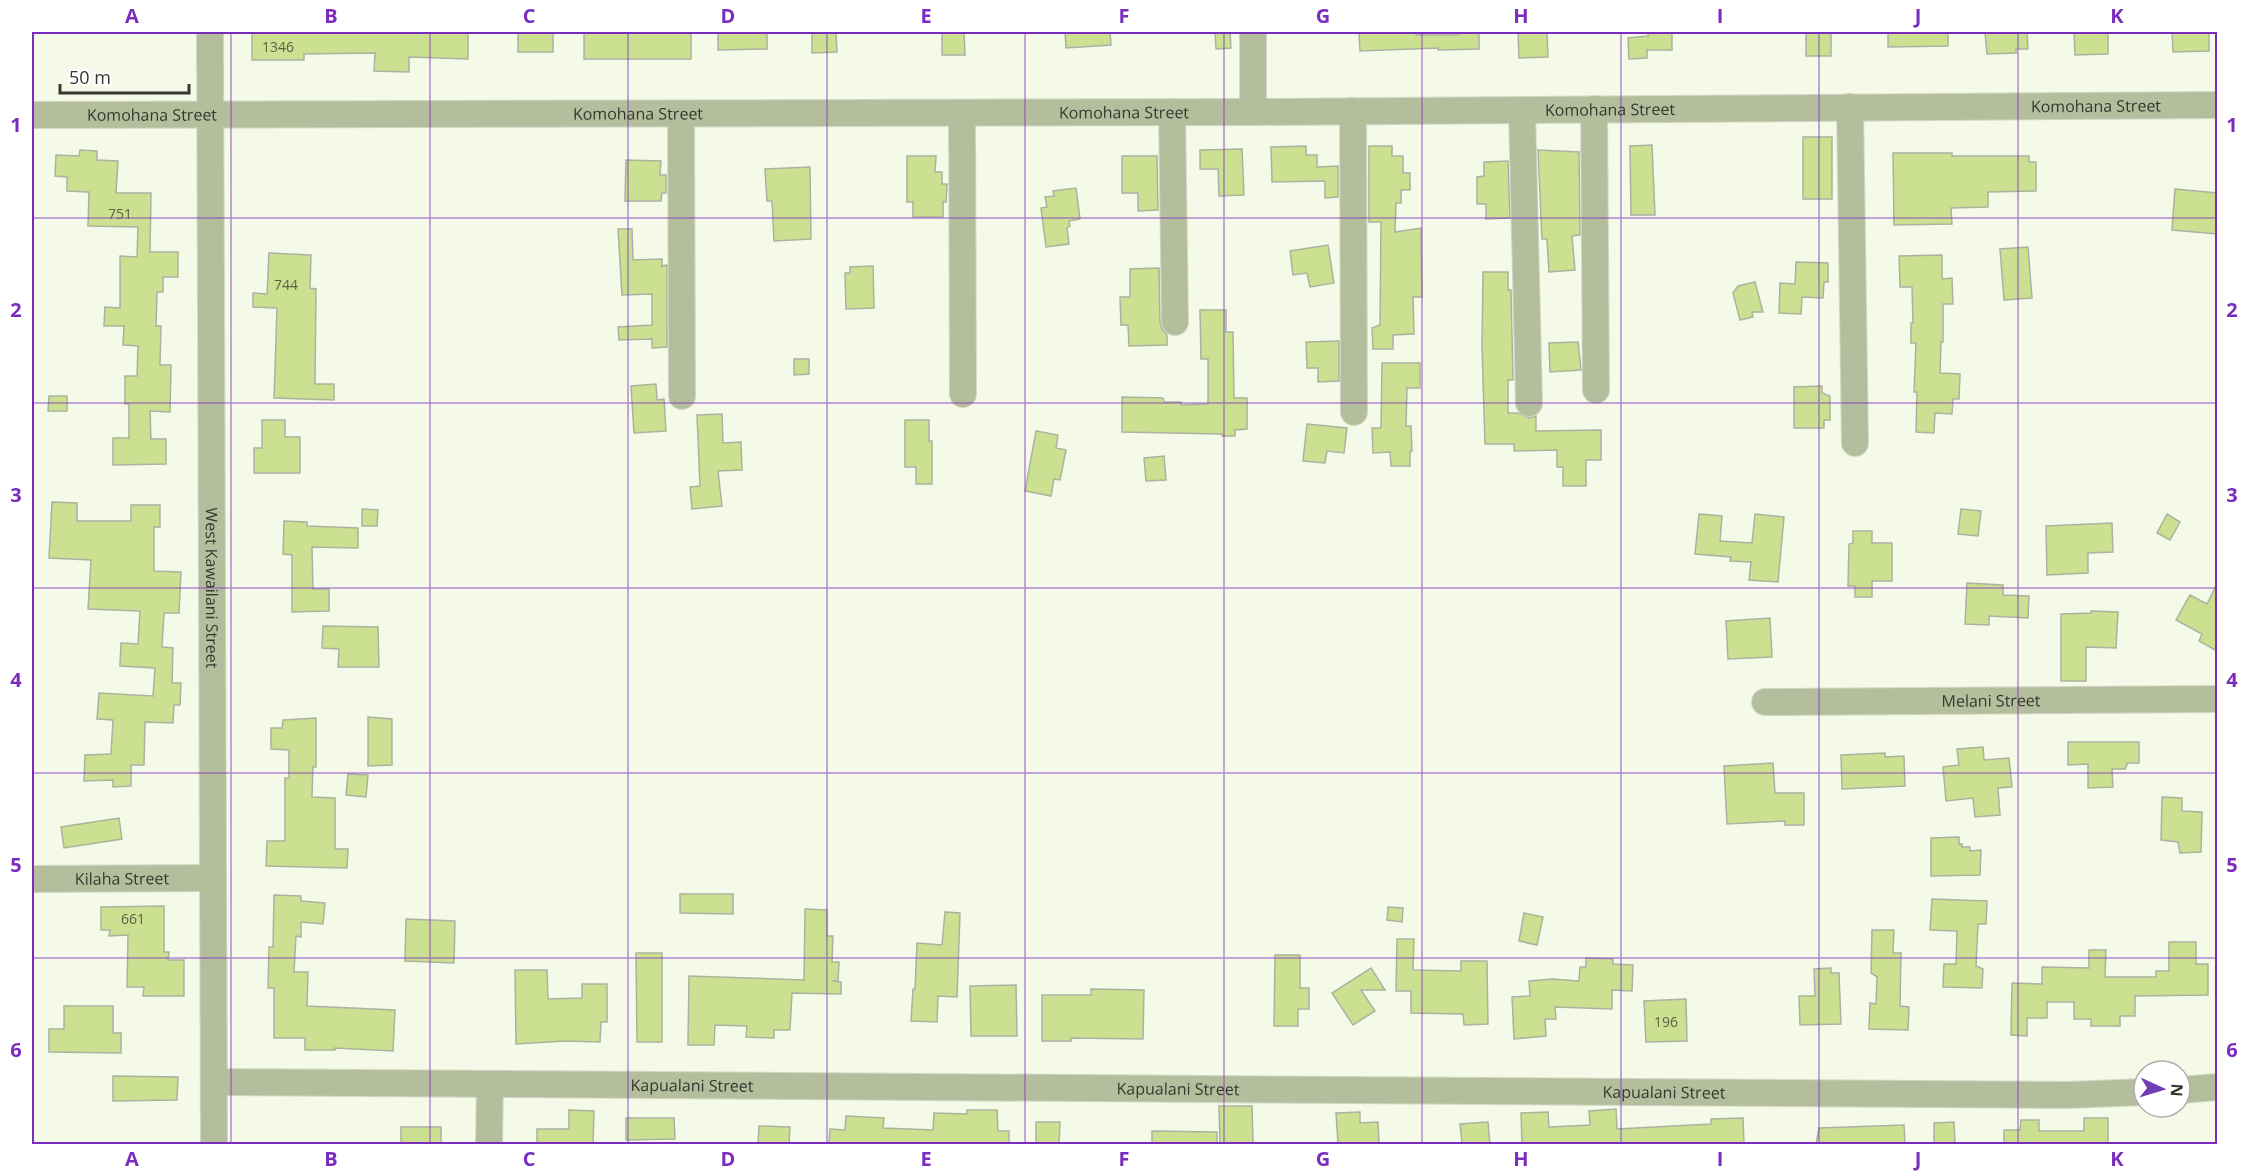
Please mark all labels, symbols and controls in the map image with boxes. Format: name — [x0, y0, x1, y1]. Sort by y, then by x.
text: A — [125, 2, 139, 29]
text: B — [324, 2, 338, 29]
text: C — [523, 2, 536, 29]
text: D — [721, 2, 735, 29]
text: E — [920, 2, 932, 29]
text: F — [1119, 2, 1129, 29]
text: G — [1316, 2, 1330, 29]
text: H — [1513, 2, 1529, 29]
text: I — [1717, 2, 1723, 29]
text: J — [1913, 2, 1921, 29]
text: K — [2110, 2, 2124, 29]
house number: 1346 — [262, 37, 294, 56]
scale bar — [60, 57, 189, 95]
text: 50 m — [69, 65, 111, 89]
street label: Komohana Street — [2031, 94, 2161, 117]
street label: Komohana Street — [1545, 98, 1675, 121]
street label: Komohana Street — [1059, 101, 1189, 123]
street label: Komohana Street — [573, 102, 703, 125]
street label: Komohana Street — [87, 104, 217, 126]
text: 1 — [10, 111, 22, 138]
text: 1 — [2226, 111, 2238, 138]
house number: 751 — [108, 204, 132, 223]
house number: 744 — [274, 275, 298, 294]
text: 2 — [10, 296, 22, 323]
text: 2 — [2226, 296, 2238, 323]
text: 3 — [10, 481, 22, 508]
text: 3 — [2226, 481, 2238, 508]
street label: West Kawailani Street — [201, 507, 223, 669]
text: 4 — [10, 666, 22, 693]
text: 4 — [2226, 666, 2238, 693]
street label: Melani Street — [1941, 689, 2041, 712]
text: 5 — [10, 851, 22, 878]
text: 5 — [2226, 851, 2238, 878]
street label: Kilaha Street — [75, 867, 170, 890]
house number: 661 — [121, 909, 145, 928]
house number: 196 — [1654, 1012, 1678, 1031]
text: 6 — [10, 1036, 22, 1063]
text: 6 — [2226, 1036, 2238, 1063]
north arrow — [2132, 1059, 2192, 1119]
street label: Kapualani Street — [630, 1074, 754, 1097]
street label: Kapualani Street — [1116, 1077, 1240, 1100]
street label: Kapualani Street — [1602, 1081, 1726, 1104]
text: N — [2166, 1083, 2188, 1097]
text: A — [125, 1145, 139, 1172]
text: B — [324, 1145, 338, 1172]
text: C — [523, 1145, 536, 1172]
text: D — [721, 1145, 735, 1172]
text: E — [920, 1145, 932, 1172]
text: F — [1119, 1145, 1129, 1172]
text: G — [1316, 1145, 1330, 1172]
text: H — [1513, 1145, 1529, 1172]
text: I — [1717, 1145, 1723, 1172]
text: J — [1913, 1145, 1921, 1172]
text: K — [2110, 1145, 2124, 1172]

